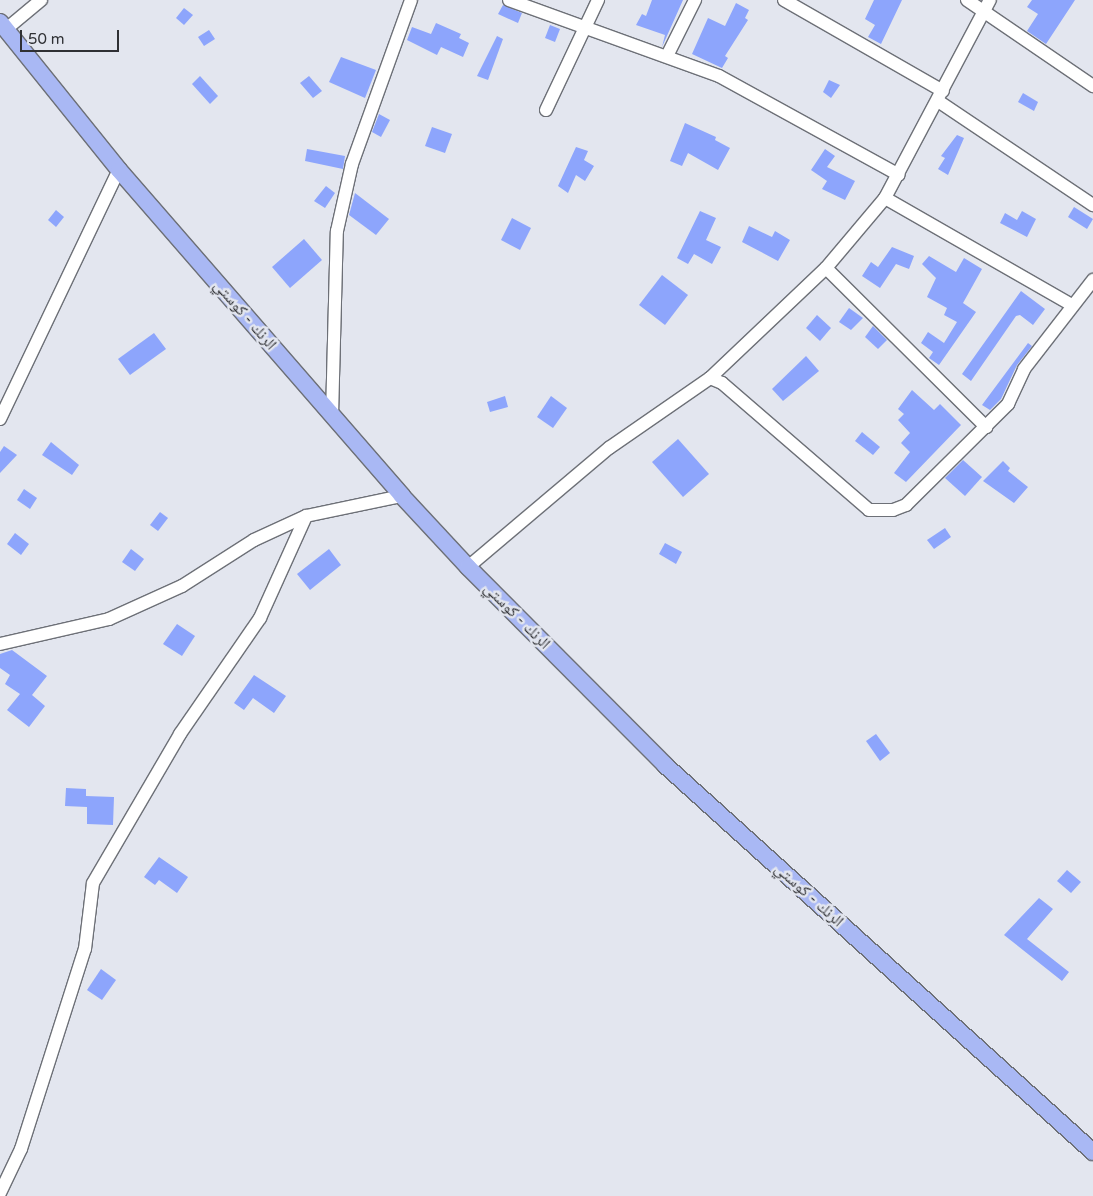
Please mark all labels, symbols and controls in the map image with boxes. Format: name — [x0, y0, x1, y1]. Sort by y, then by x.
scale bar — [22, 20, 121, 52]
text: 50 m — [28, 30, 65, 48]
street label: الرنك - كوستي — [210, 276, 280, 354]
street label: الرنك - كوستي — [480, 579, 554, 653]
street label: الرنك - كوستي — [771, 859, 847, 931]

